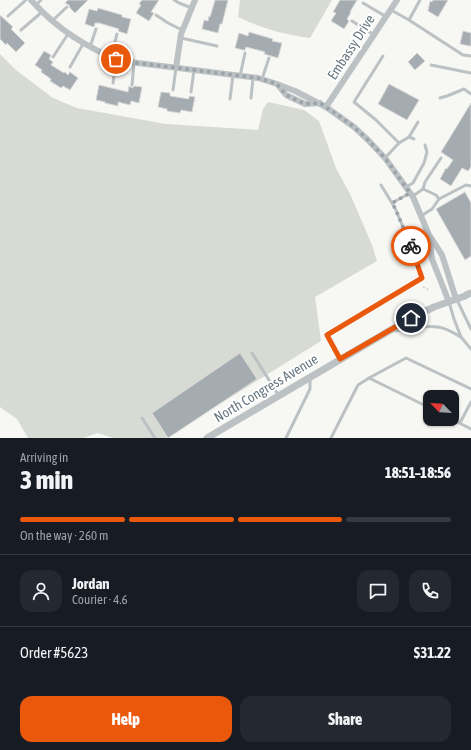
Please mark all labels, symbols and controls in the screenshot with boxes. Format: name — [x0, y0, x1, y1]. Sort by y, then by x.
street label: Embassy Drive — [324, 12, 378, 82]
pin — [99, 42, 133, 76]
icon: bag — [105, 48, 127, 70]
courier — [391, 226, 431, 266]
icon: bike — [400, 235, 422, 257]
pin — [394, 301, 428, 335]
icon: home — [400, 307, 422, 329]
street label: North Congress Avenue — [211, 351, 321, 425]
north arrow — [423, 390, 459, 426]
map controls — [423, 390, 459, 426]
text: Arriving in — [20, 450, 68, 465]
text: 18:51–18:56 — [385, 464, 451, 481]
text: 3 min — [20, 465, 73, 495]
text: On the way · 260 m — [20, 528, 108, 543]
button: person — [20, 570, 62, 612]
button: chat — [357, 570, 399, 612]
button: phone — [409, 570, 451, 612]
text: Jordan — [72, 575, 110, 592]
text: Courier · 4.6 — [72, 592, 128, 607]
text: Order #5623 — [20, 644, 88, 661]
text: $31.22 — [414, 644, 451, 661]
button: Help — [20, 696, 232, 742]
button: Share — [240, 696, 451, 742]

